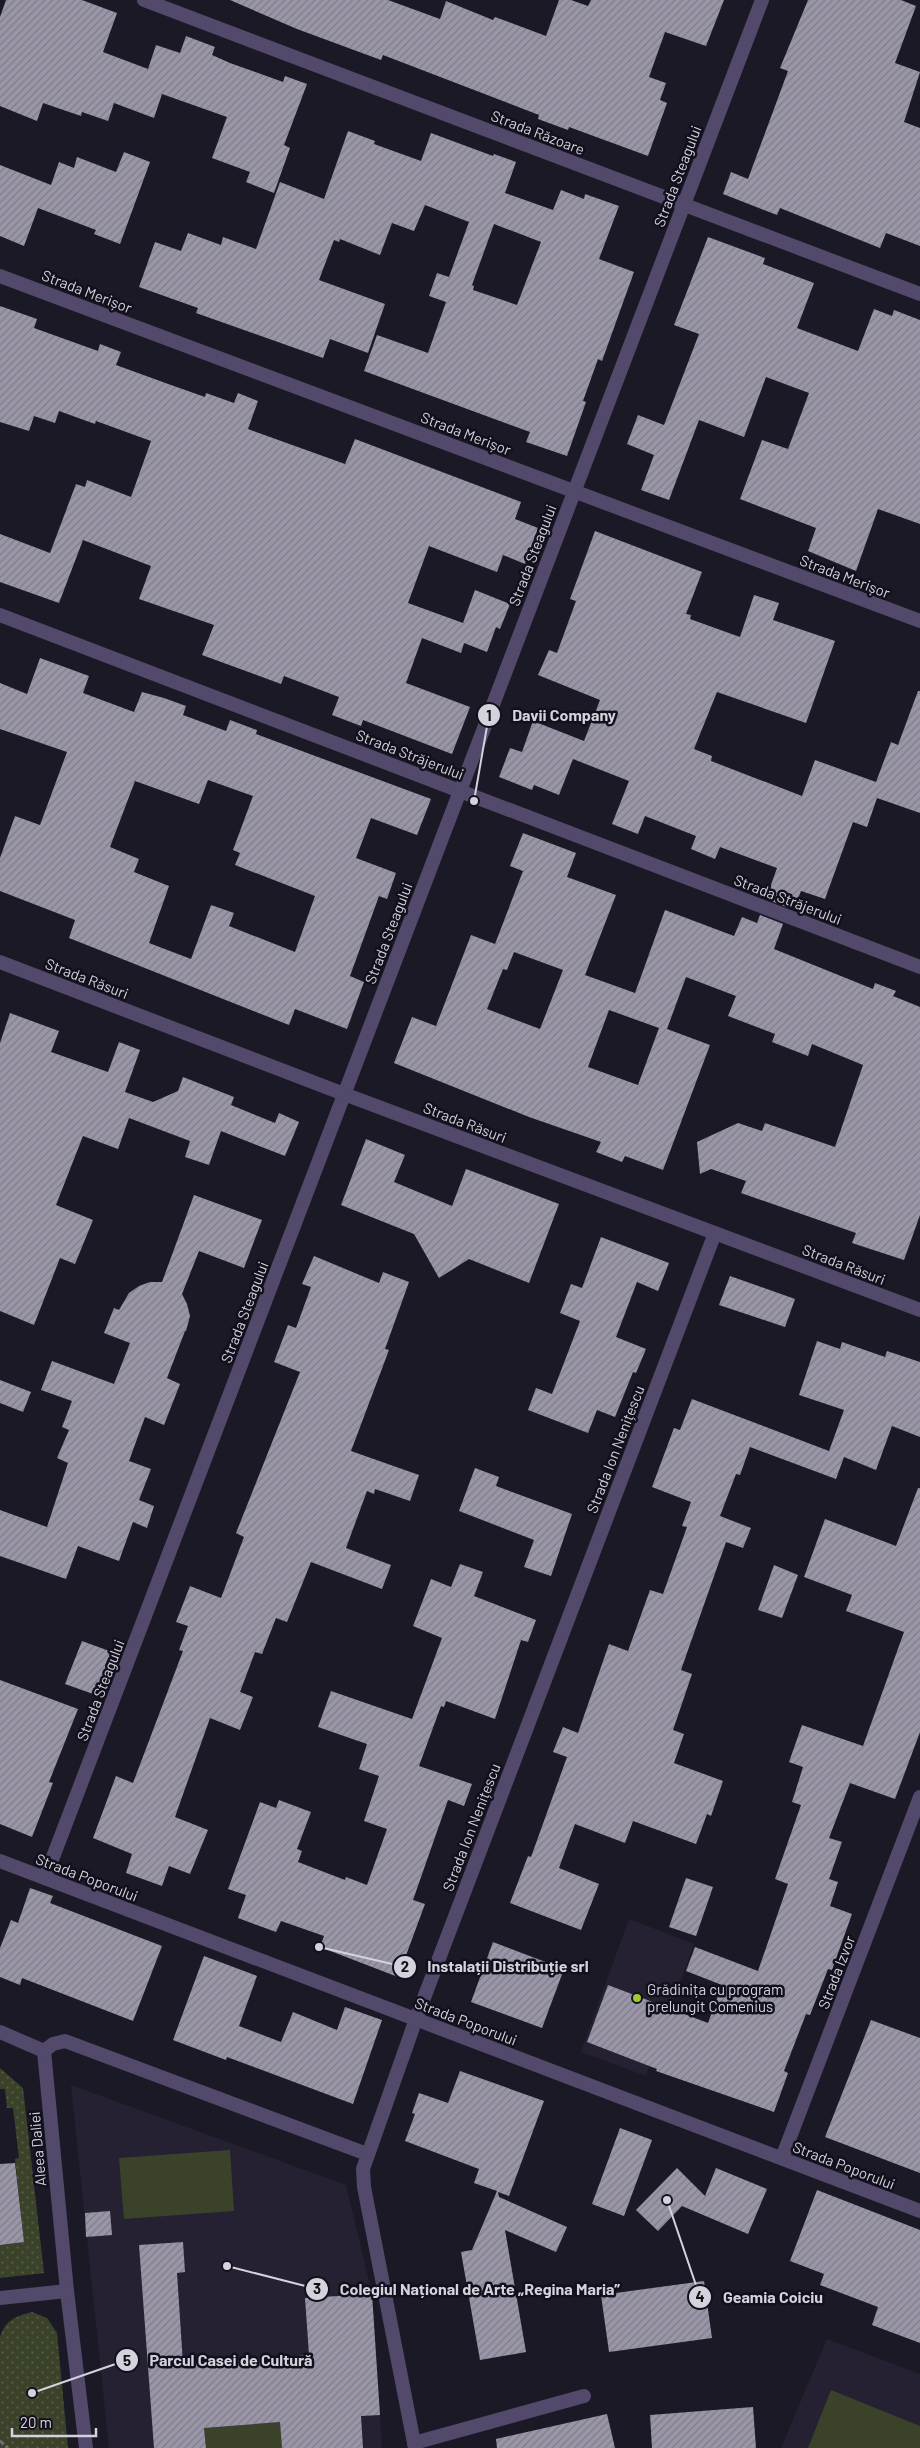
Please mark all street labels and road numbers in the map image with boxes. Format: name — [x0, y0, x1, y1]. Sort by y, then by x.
street label: Strada Răzoare — [489, 106, 587, 158]
street label: Strada Steagului — [649, 123, 705, 229]
street label: Strada Merișor — [39, 266, 135, 317]
street label: Strada Merișor — [418, 408, 514, 459]
street label: Strada Steagului — [504, 502, 560, 608]
street label: Strada Merișor — [797, 551, 893, 602]
street label: Strada Străjerului — [354, 725, 466, 783]
street label: Strada Străjerului — [732, 870, 844, 928]
street label: Strada Steagului — [360, 880, 416, 986]
street label: Strada Răsuri — [43, 954, 131, 1002]
street label: Strada Răsuri — [421, 1098, 509, 1146]
street label: Strada Răsuri — [800, 1240, 888, 1288]
street label: Strada Steagului — [216, 1259, 272, 1365]
street label: Strada Ion Nenițescu — [582, 1383, 648, 1515]
street label: Strada Steagului — [72, 1637, 128, 1743]
street label: Strada Ion Nenițescu — [438, 1761, 504, 1893]
street label: Strada Poporului — [33, 1849, 141, 1905]
street label: Strada Izvor — [814, 1932, 858, 2011]
street label: Strada Poporului — [412, 1993, 520, 2049]
street label: Aleea Daliei — [25, 2111, 49, 2187]
street label: Strada Poporului — [790, 2137, 898, 2193]

